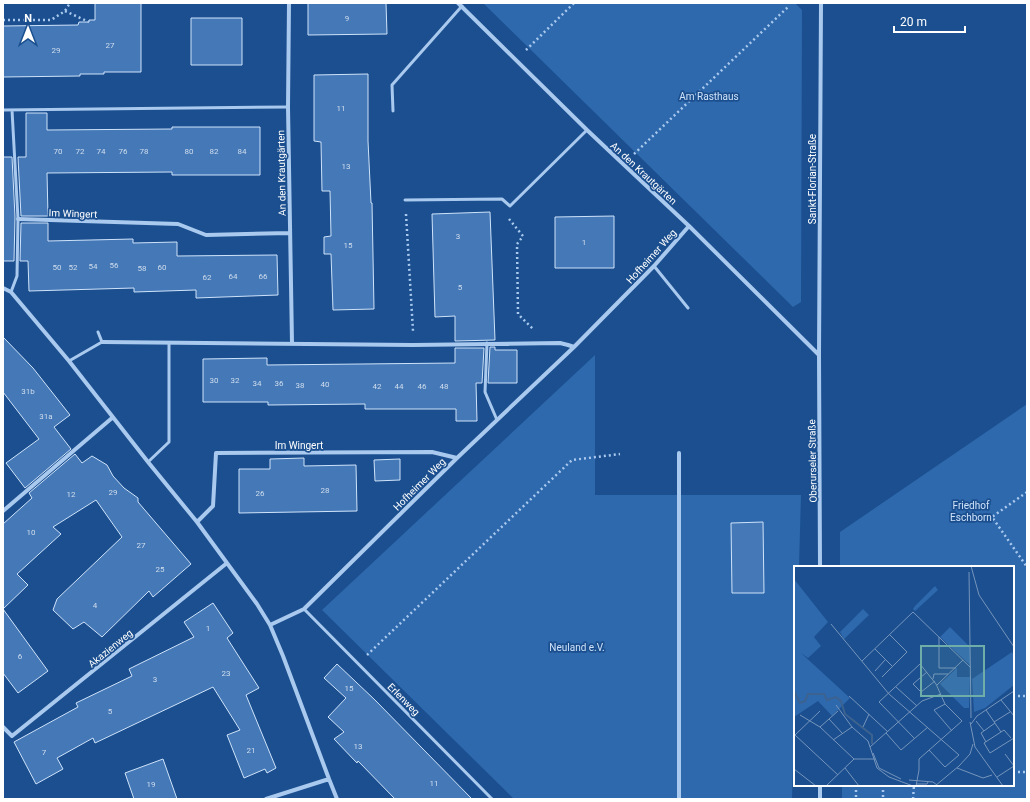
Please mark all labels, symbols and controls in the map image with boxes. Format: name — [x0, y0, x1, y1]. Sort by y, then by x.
north arrow — [8, 8, 48, 48]
scale bar — [894, 8, 965, 34]
text: N — [24, 12, 32, 25]
house number: 9 — [345, 14, 349, 23]
text: 20 m — [900, 15, 927, 29]
house number: 27 — [106, 41, 115, 50]
house number: 29 — [52, 46, 61, 55]
park label: Am Rasthaus — [679, 91, 739, 102]
house number: 11 — [337, 104, 346, 113]
street label: An den Krautgärten — [275, 130, 288, 216]
street label: Sankt-Florian-Straße — [807, 134, 818, 224]
street label: An den Krautgärten — [608, 140, 679, 207]
house number: 70 — [54, 147, 63, 156]
house number: 72 — [76, 147, 85, 156]
house number: 74 — [97, 147, 106, 156]
house number: 76 — [119, 147, 128, 156]
house number: 78 — [140, 147, 149, 156]
house number: 80 — [185, 147, 194, 156]
house number: 82 — [210, 147, 219, 156]
house number: 84 — [238, 147, 247, 156]
house number: 13 — [342, 162, 351, 171]
street label: Im Wingert — [48, 207, 97, 220]
street label: Hofheimer Weg — [624, 227, 679, 286]
house number: 3 — [456, 232, 460, 241]
house number: 1 — [582, 238, 586, 247]
house number: 15 — [344, 241, 353, 250]
house number: 56 — [110, 261, 119, 270]
house number: 54 — [89, 262, 98, 271]
house number: 50 — [53, 263, 62, 272]
house number: 52 — [69, 263, 78, 272]
house number: 60 — [158, 263, 167, 272]
house number: 58 — [138, 264, 147, 273]
house number: 64 — [229, 272, 238, 281]
house number: 66 — [259, 272, 268, 281]
house number: 62 — [203, 273, 212, 282]
house number: 5 — [458, 283, 463, 292]
house number: 30 — [210, 376, 219, 385]
house number: 32 — [231, 376, 240, 385]
house number: 34 — [253, 379, 262, 388]
house number: 36 — [275, 379, 284, 388]
house number: 40 — [321, 380, 330, 389]
house number: 38 — [296, 381, 305, 390]
house number: 42 — [373, 382, 382, 391]
house number: 44 — [395, 382, 404, 391]
house number: 46 — [418, 382, 427, 391]
house number: 48 — [440, 382, 449, 391]
house number: 31b — [21, 387, 35, 396]
house number: 31a — [39, 412, 53, 421]
street label: Oberurseler Straße — [806, 419, 819, 503]
street label: Im Wingert — [275, 440, 323, 451]
street label: Hofheimer Weg — [391, 456, 448, 513]
house number: 28 — [321, 486, 330, 495]
house number: 29 — [109, 488, 118, 497]
house number: 26 — [256, 489, 265, 498]
house number: 12 — [67, 490, 76, 499]
park label: Friedhof Eschborn — [950, 500, 992, 523]
house number: 10 — [27, 528, 36, 537]
house number: 27 — [137, 541, 146, 550]
house number: 25 — [156, 565, 165, 574]
inset map — [794, 566, 1014, 786]
house number: 4 — [93, 601, 98, 610]
house number: 1 — [206, 624, 210, 633]
street label: Akazienweg — [86, 627, 135, 670]
park label: Neuland e.V. — [549, 642, 605, 653]
house number: 6 — [18, 652, 23, 661]
house number: 23 — [222, 669, 231, 678]
house number: 3 — [153, 675, 157, 684]
street label: Erlenweg — [385, 681, 422, 718]
house number: 15 — [345, 684, 354, 693]
house number: 5 — [108, 707, 113, 716]
house number: 13 — [354, 742, 363, 751]
house number: 21 — [247, 746, 256, 755]
house number: 7 — [42, 748, 47, 757]
house number: 11 — [430, 779, 439, 788]
house number: 19 — [147, 780, 156, 789]

